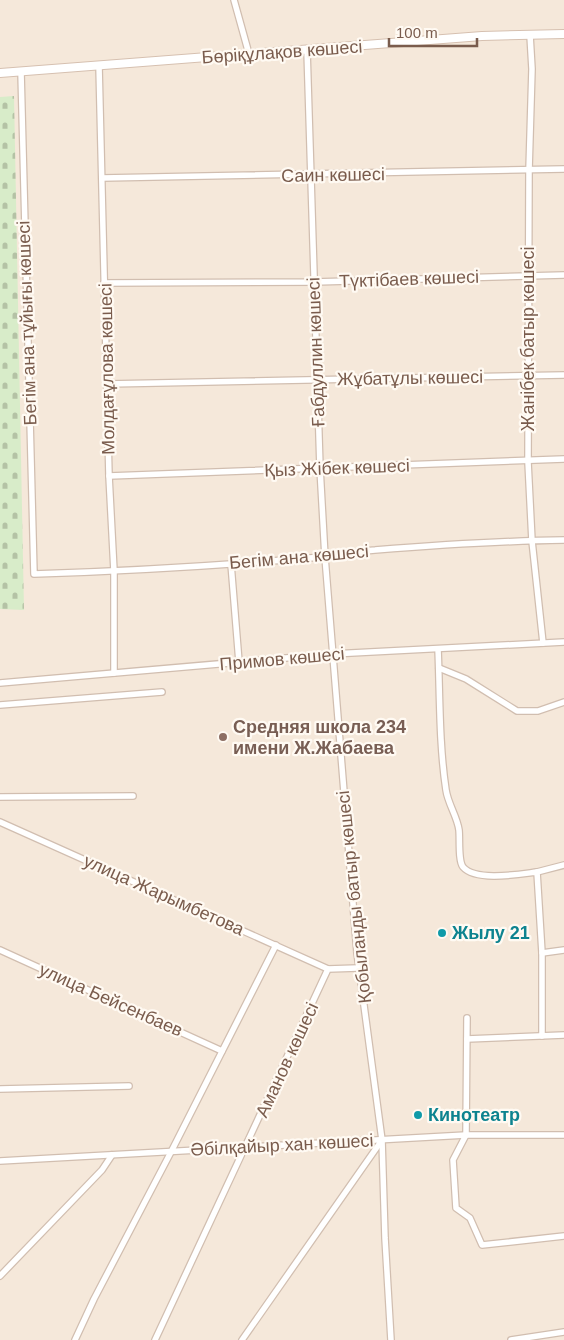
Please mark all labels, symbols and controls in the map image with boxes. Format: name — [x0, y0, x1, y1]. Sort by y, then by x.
scale bar — [389, 15, 476, 47]
text: 100 m — [396, 24, 438, 41]
street label: Бөріқұлақов көшесі — [201, 36, 363, 68]
street label: Саин көшесі — [281, 164, 385, 186]
street label: Бегім ана тұйығы көшесі — [13, 220, 41, 426]
street label: Жанібек батыр көшесі — [518, 247, 538, 431]
street label: Түктібаев көшесі — [339, 267, 479, 291]
street label: Ғабдуллин көшесі — [303, 277, 329, 428]
street label: Молдағұлова көшесі — [96, 283, 118, 455]
street label: Жұбатұлы көшесі — [337, 367, 483, 389]
street label: Қыз Жібек көшесі — [264, 455, 410, 481]
street label: Бегім ана көшесі — [228, 541, 370, 573]
street label: Примов көшесі — [219, 644, 345, 674]
place label: Средняя школа 234 имени Ж.Жабаева — [233, 717, 406, 758]
marker: Средняя школа 234 имени Ж.Жабаева — [217, 731, 229, 743]
street label: Қобыланды батыр көшесі — [333, 790, 375, 1004]
street label: улица Жарымбетова — [81, 851, 248, 940]
place label: Жылу 21 — [451, 923, 530, 943]
marker: Жылу 21 — [436, 927, 448, 939]
street label: улица Бейсенбаев — [36, 959, 186, 1041]
street label: Аманов көшесі — [252, 999, 322, 1121]
place label: Кинотеатр — [428, 1105, 520, 1125]
marker: Кинотеатр — [412, 1109, 424, 1121]
street label: Әбілқайыр хан көшесі — [190, 1130, 374, 1160]

